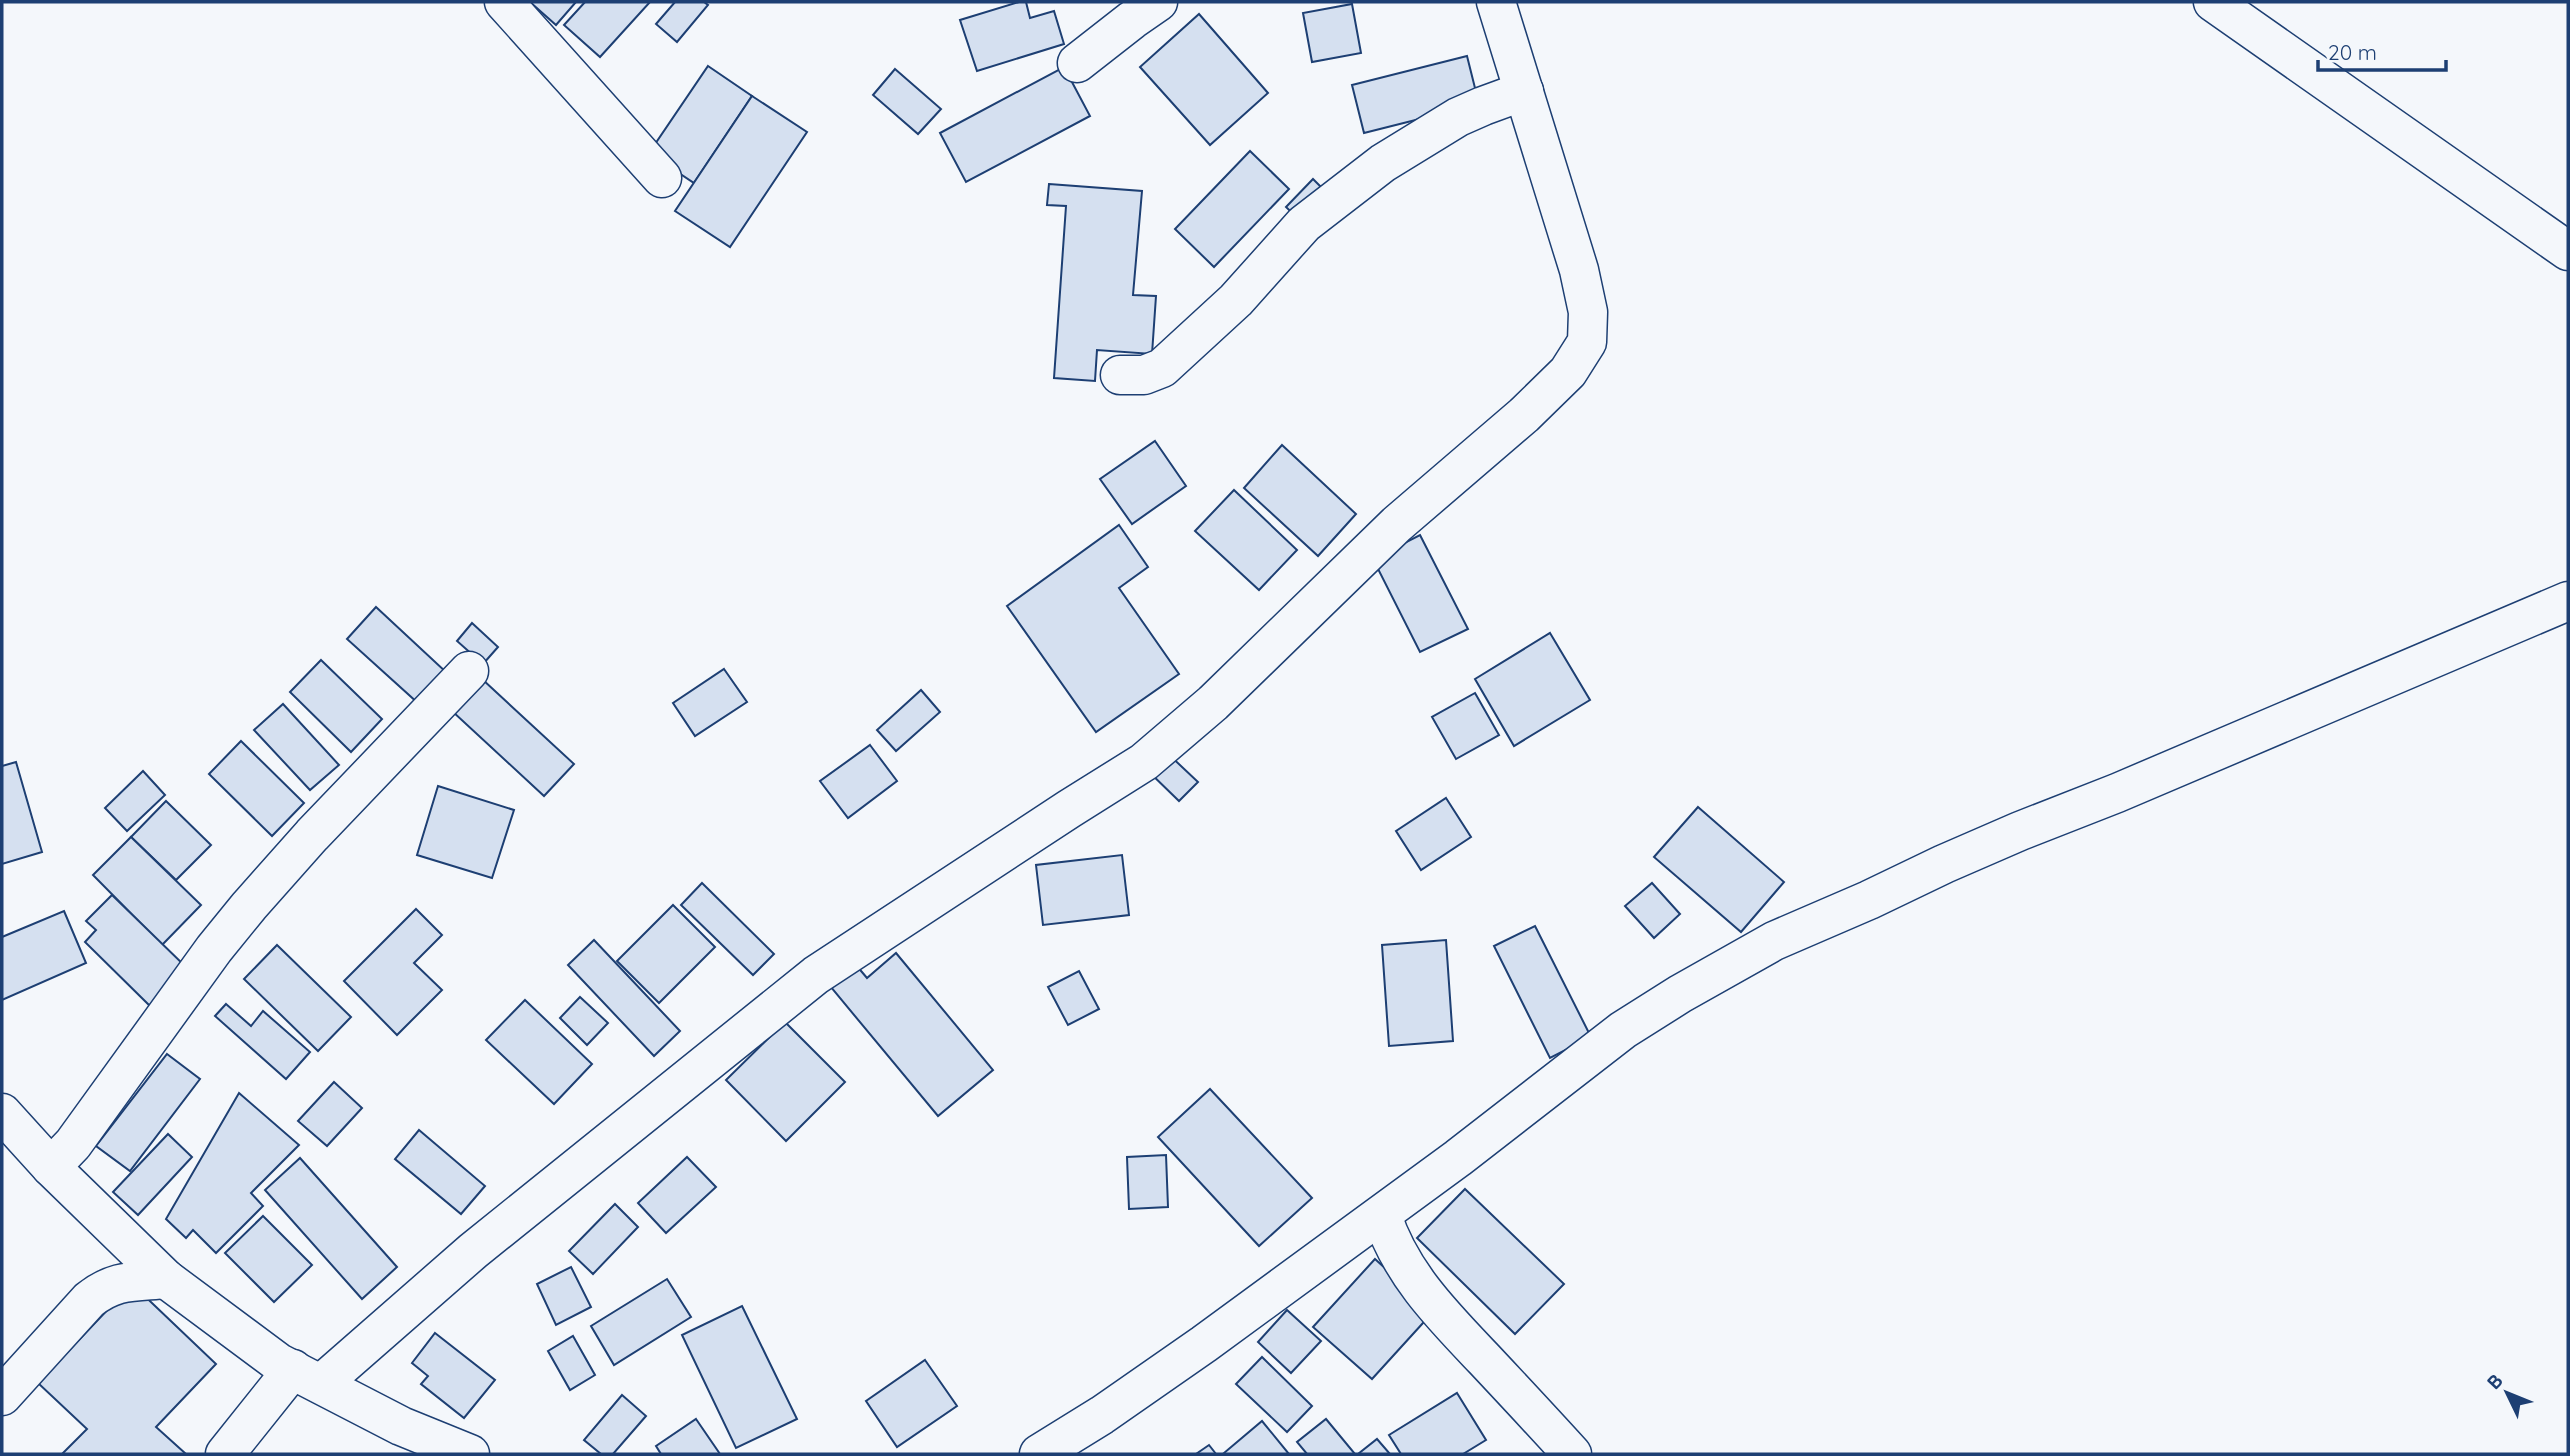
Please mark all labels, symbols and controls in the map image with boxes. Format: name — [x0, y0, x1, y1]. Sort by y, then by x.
scale bar — [2318, 28, 2446, 72]
text: 20 m — [2328, 39, 2377, 65]
north arrow — [2472, 1358, 2542, 1428]
text: B — [2482, 1369, 2508, 1394]

